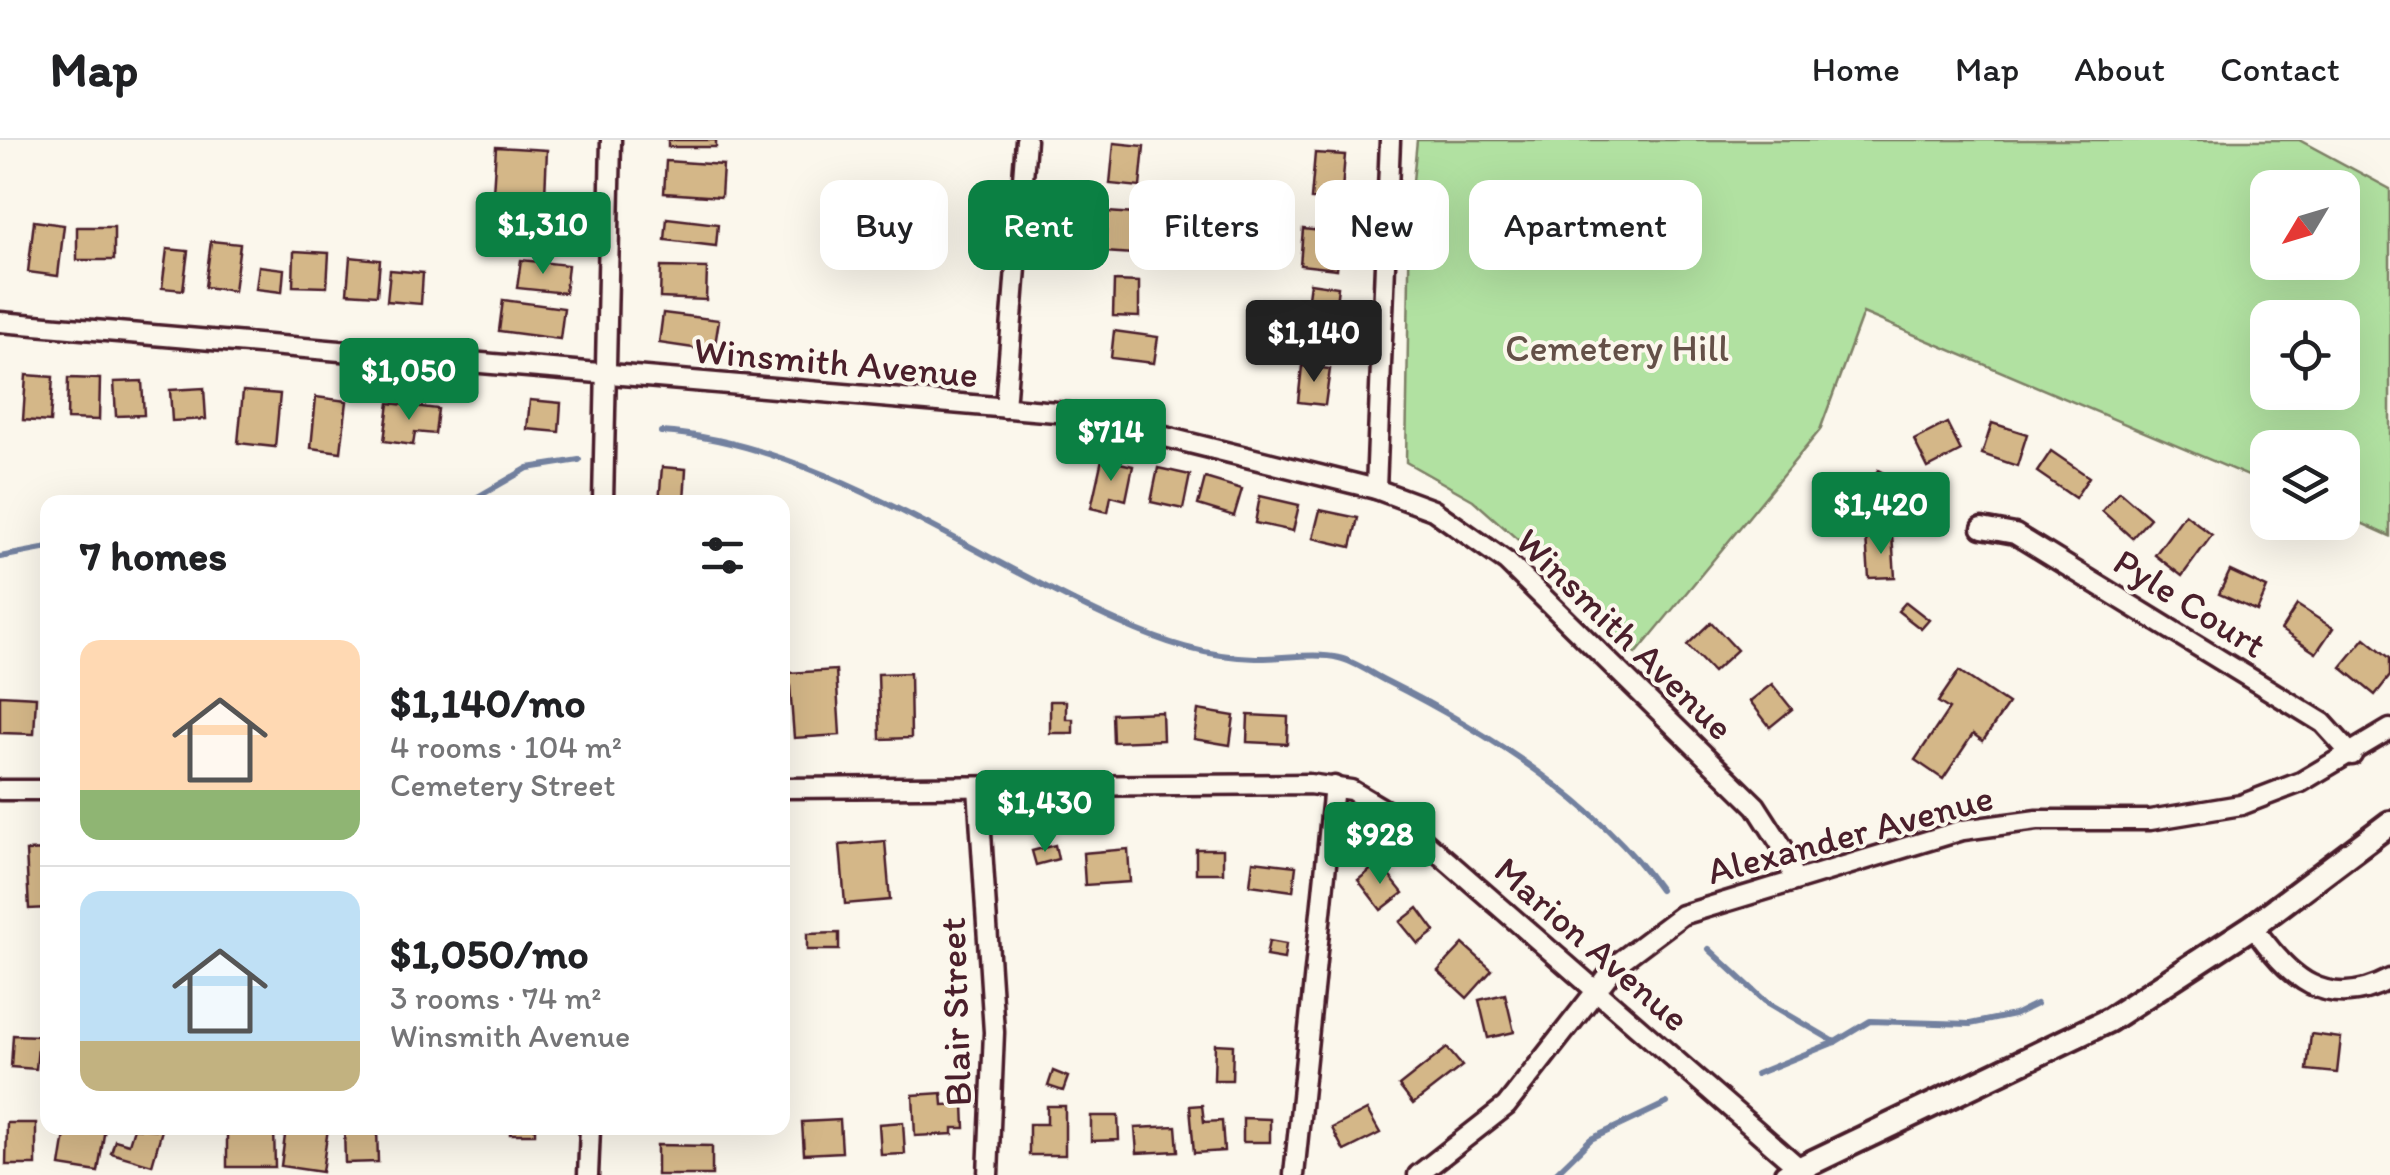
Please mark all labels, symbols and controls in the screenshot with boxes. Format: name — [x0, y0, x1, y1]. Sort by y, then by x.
text: Map — [50, 40, 138, 98]
text: Home — [1812, 48, 1900, 90]
text: Map — [1955, 48, 2019, 90]
text: About — [2074, 48, 2165, 90]
text: Contact — [2220, 48, 2340, 90]
north arrow — [2250, 170, 2360, 280]
map controls — [2250, 170, 2360, 540]
chip: Buy — [820, 180, 948, 270]
chip: Rent — [968, 180, 1109, 270]
chip: Filters — [1129, 180, 1295, 270]
chip: New — [1315, 180, 1449, 270]
chip: Apartment — [1469, 180, 1702, 270]
pin: $1,310 — [462, 192, 624, 277]
text: $1,310 — [498, 205, 588, 243]
pin: $1,140 — [1233, 300, 1395, 385]
button: locate — [2250, 300, 2360, 410]
text: $1,140 — [1268, 313, 1360, 351]
park label: Cemetery Hill — [1505, 325, 1729, 371]
street label: Winsmith Avenue — [692, 327, 980, 397]
pin: $1,050 — [328, 338, 490, 423]
text: $1,050 — [362, 351, 456, 389]
pin: $714 — [1052, 399, 1170, 484]
text: $714 — [1078, 412, 1144, 450]
button: layers — [2250, 430, 2360, 540]
pin: $1,420 — [1800, 472, 1962, 557]
text: $1,420 — [1834, 485, 1928, 523]
street label: Winsmith Avenue — [1506, 518, 1744, 750]
icon: filters — [695, 528, 750, 583]
text: 7 homes — [80, 530, 227, 581]
street label: Pyle Court — [2105, 538, 2275, 668]
text: $1,140/mo — [390, 677, 586, 728]
icon: home — [160, 680, 280, 800]
text: 4 rooms · 104 m² — [390, 728, 622, 766]
text: Cemetery Street — [390, 766, 615, 804]
pin: $1,430 — [964, 770, 1126, 855]
street label: Alexander Avenue — [1702, 774, 1998, 894]
text: $1,430 — [997, 783, 1093, 821]
pin: $928 — [1321, 802, 1439, 887]
text: $928 — [1346, 815, 1414, 853]
street label: Marion Avenue — [1485, 847, 1699, 1041]
street label: Blair Street — [929, 917, 981, 1107]
text: $1,050/mo — [390, 928, 589, 979]
icon: home — [160, 931, 280, 1051]
text: 3 rooms · 74 m² — [390, 979, 601, 1017]
text: Winsmith Avenue — [390, 1017, 630, 1055]

